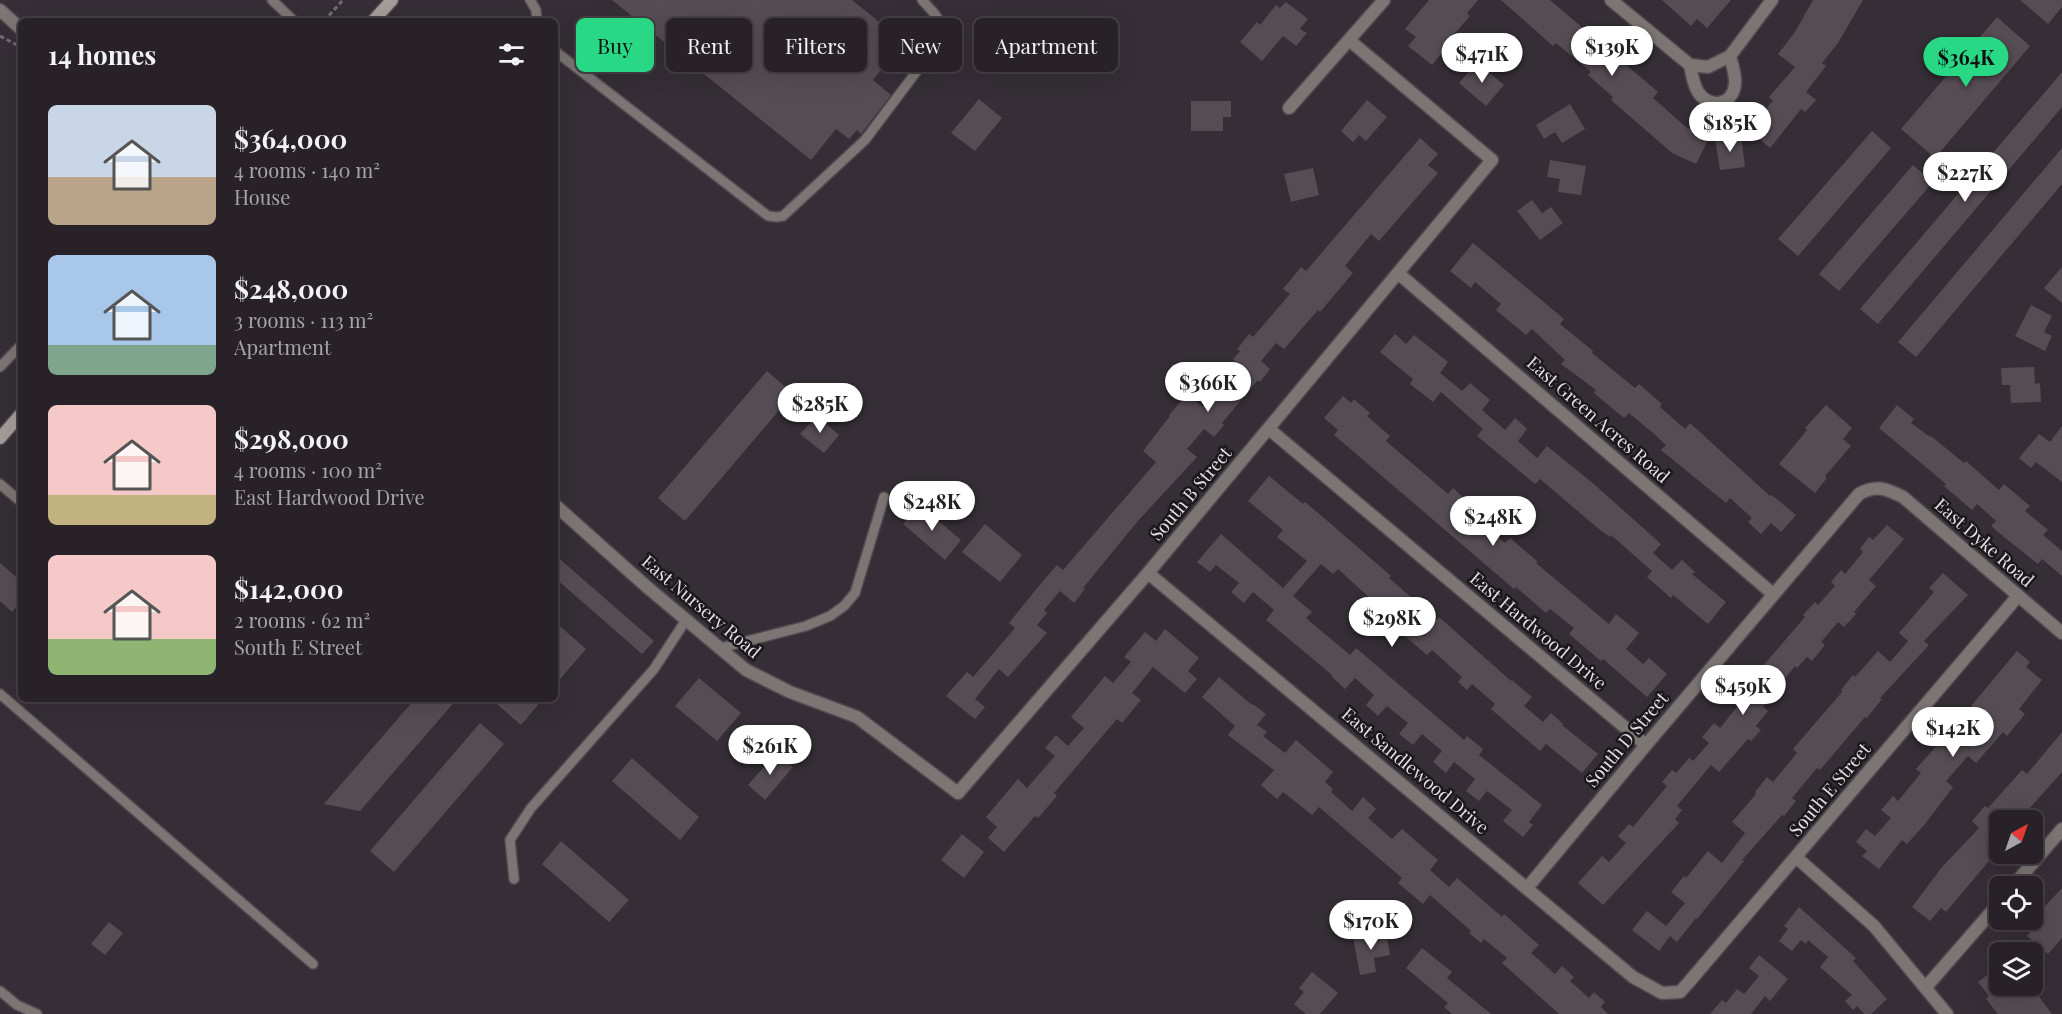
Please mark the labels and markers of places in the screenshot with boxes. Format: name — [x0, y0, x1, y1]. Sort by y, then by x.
pin: $139K — [1570, 26, 1654, 77]
pin: $471K — [1440, 33, 1524, 84]
pin: $364K — [1924, 37, 2008, 88]
pin: $185K — [1688, 102, 1772, 153]
pin: $227K — [1923, 152, 2007, 203]
pin: $366K — [1166, 362, 1250, 413]
pin: $285K — [778, 383, 862, 434]
pin: $248K — [890, 481, 974, 532]
pin: $248K — [1451, 496, 1535, 547]
pin: $298K — [1350, 597, 1434, 648]
pin: $459K — [1701, 665, 1785, 716]
pin: $142K — [1911, 707, 1995, 758]
pin: $261K — [728, 725, 812, 776]
pin: $170K — [1329, 900, 1413, 951]

